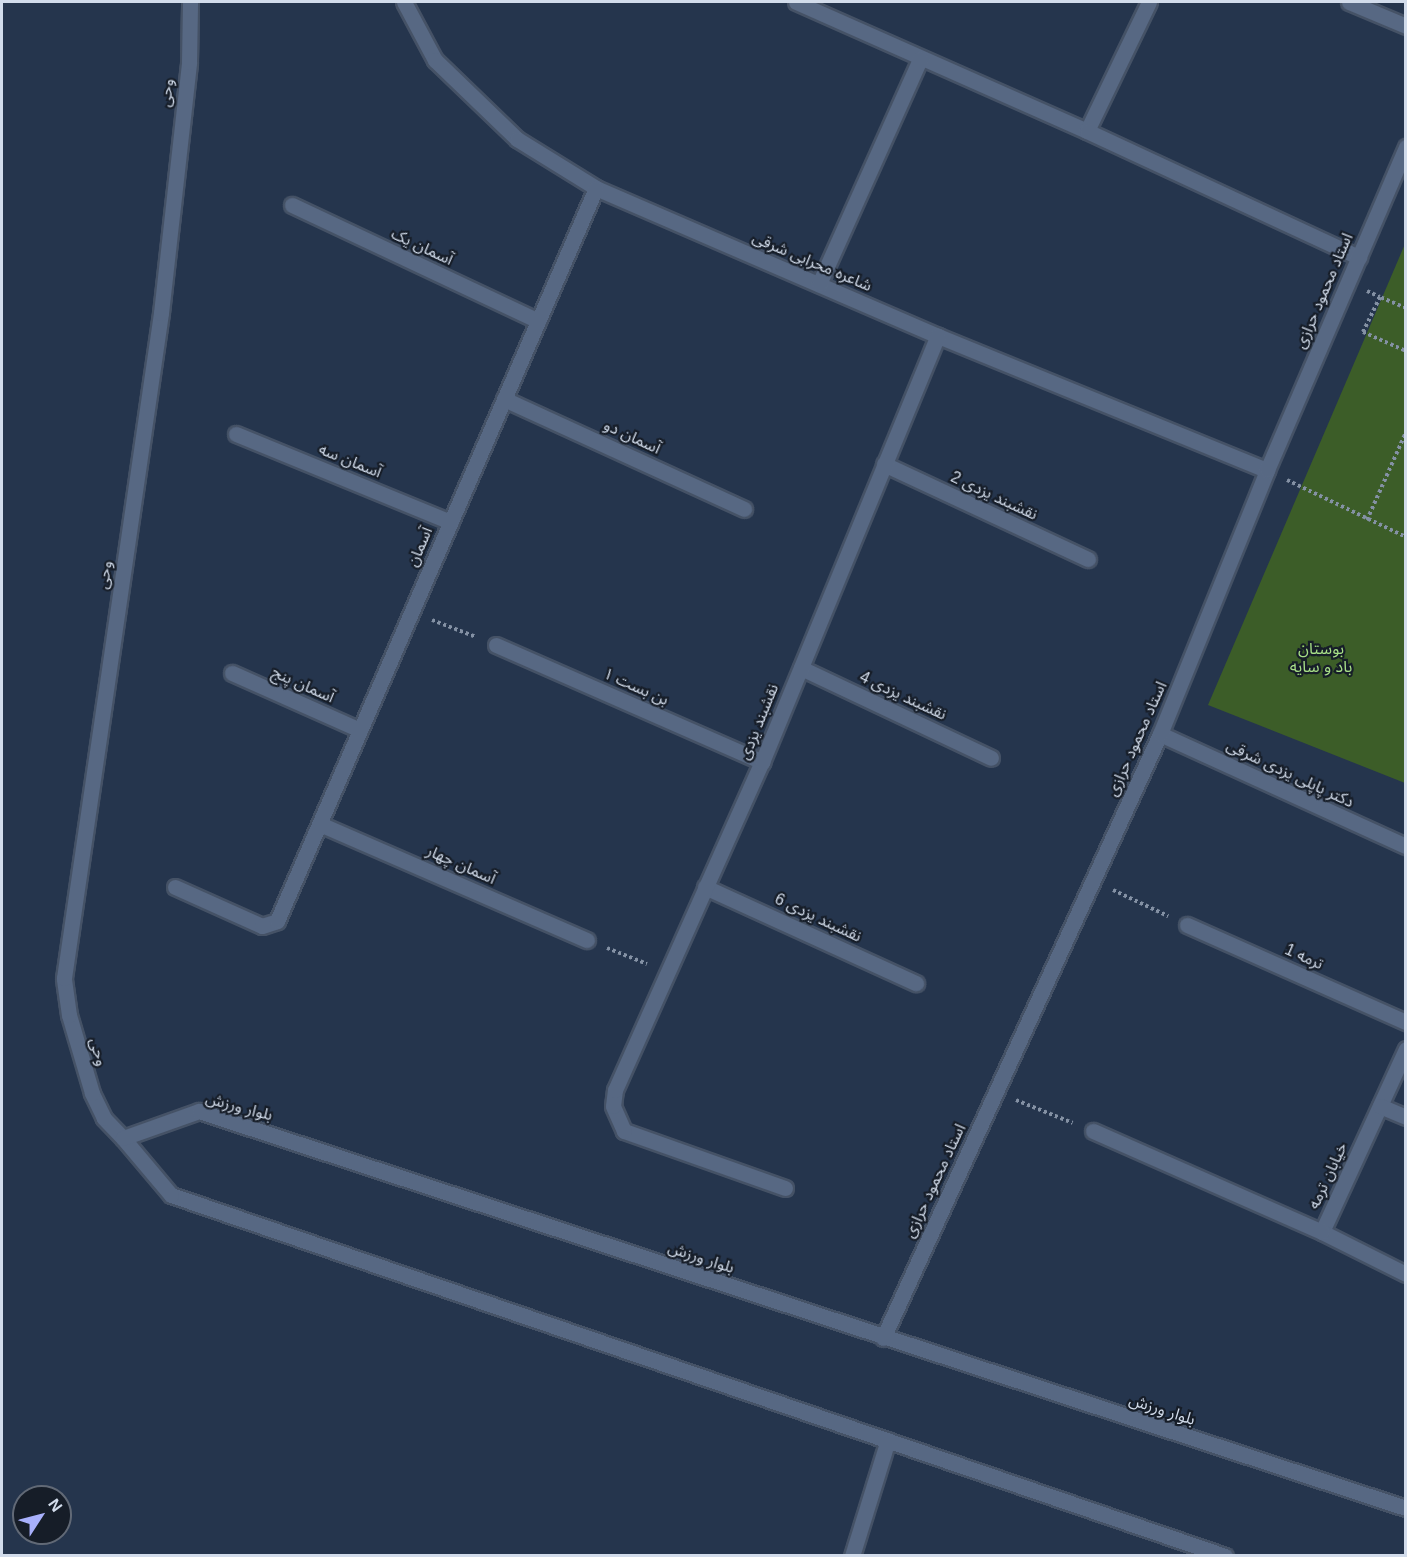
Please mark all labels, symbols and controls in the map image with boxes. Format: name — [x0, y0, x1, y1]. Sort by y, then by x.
street label: وحی — [156, 78, 178, 108]
street label: آسمان یک — [388, 224, 456, 270]
street label: شاعره محرابی شرقی — [749, 228, 875, 296]
street label: استاد محمود حرازی — [1291, 230, 1357, 352]
street label: آسمان دو — [601, 416, 663, 458]
street label: آسمان سه — [316, 440, 384, 482]
street label: نقشبند یزدی 2 — [948, 468, 1040, 524]
street label: آسمان — [403, 524, 437, 570]
street label: وحی — [94, 560, 116, 590]
park label: بوستان باد و سایه — [1290, 639, 1352, 677]
street label: آسمان پنج — [269, 663, 337, 707]
street label: بن بست ۱ — [600, 664, 672, 710]
street label: نقشبند یزدی 4 — [857, 668, 949, 724]
street label: استاد محمود حرازی — [1103, 679, 1171, 799]
street label: نقشبند یزدی — [735, 681, 783, 763]
street label: دکتر پاپلی یزدی شرقی — [1223, 736, 1357, 812]
street label: آسمان چهار — [423, 841, 499, 889]
street label: نقشبند یزدی 6 — [772, 890, 864, 946]
street label: ترمه 1 — [1282, 940, 1326, 974]
street label: وحی — [85, 1036, 111, 1068]
street label: بلوار ورزش — [203, 1089, 275, 1125]
street label: استاد محمود حرازی — [900, 1121, 970, 1241]
street label: خیابان ترمه — [1304, 1140, 1352, 1212]
street label: بلوار ورزش — [665, 1238, 737, 1278]
street label: بلوار ورزش — [1126, 1390, 1198, 1430]
north arrow — [12, 1485, 72, 1545]
text: N — [45, 1496, 66, 1515]

